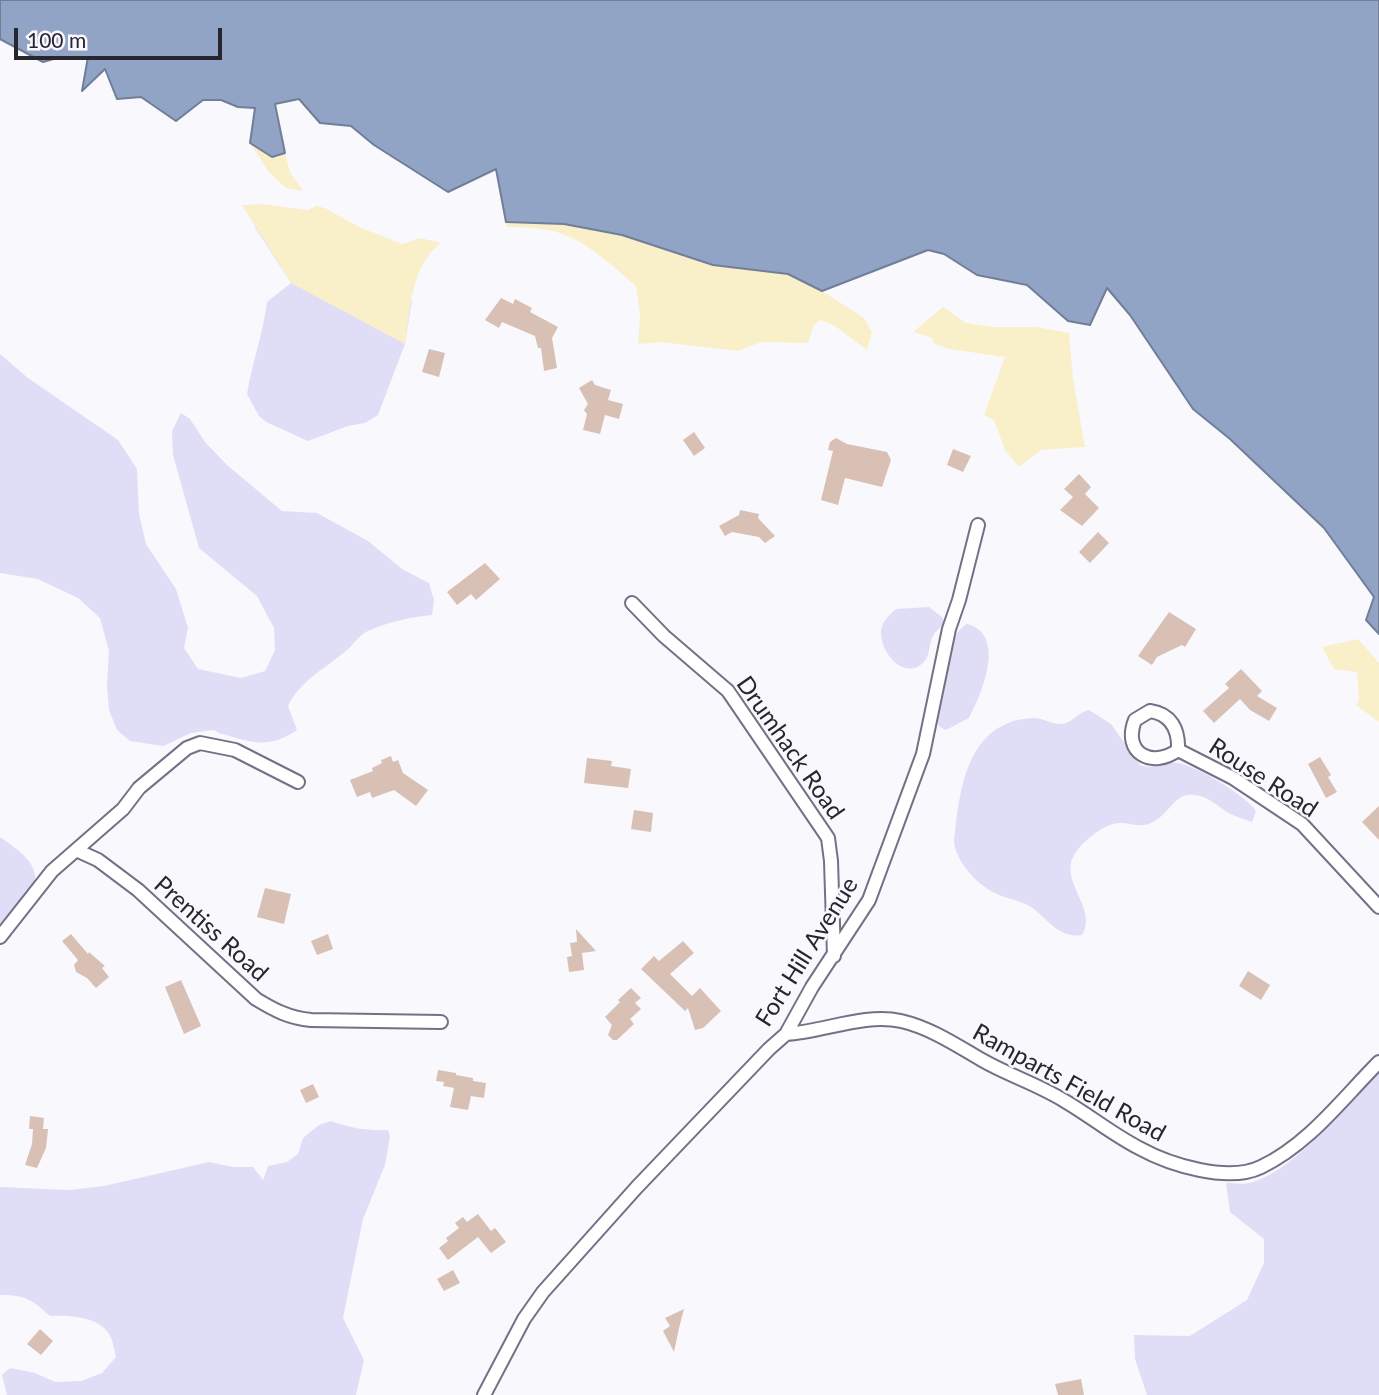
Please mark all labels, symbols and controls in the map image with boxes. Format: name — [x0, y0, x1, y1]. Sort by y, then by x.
scale bar — [18, 14, 226, 58]
text: 100 m — [27, 27, 86, 52]
street label: Drumhack Road — [730, 671, 850, 825]
street label: Rouse Road — [1203, 732, 1323, 824]
street label: Prentiss Road — [148, 870, 274, 988]
street label: Fort Hill Avenue — [750, 872, 864, 1032]
street label: Ramparts Field Road — [967, 1018, 1171, 1148]

